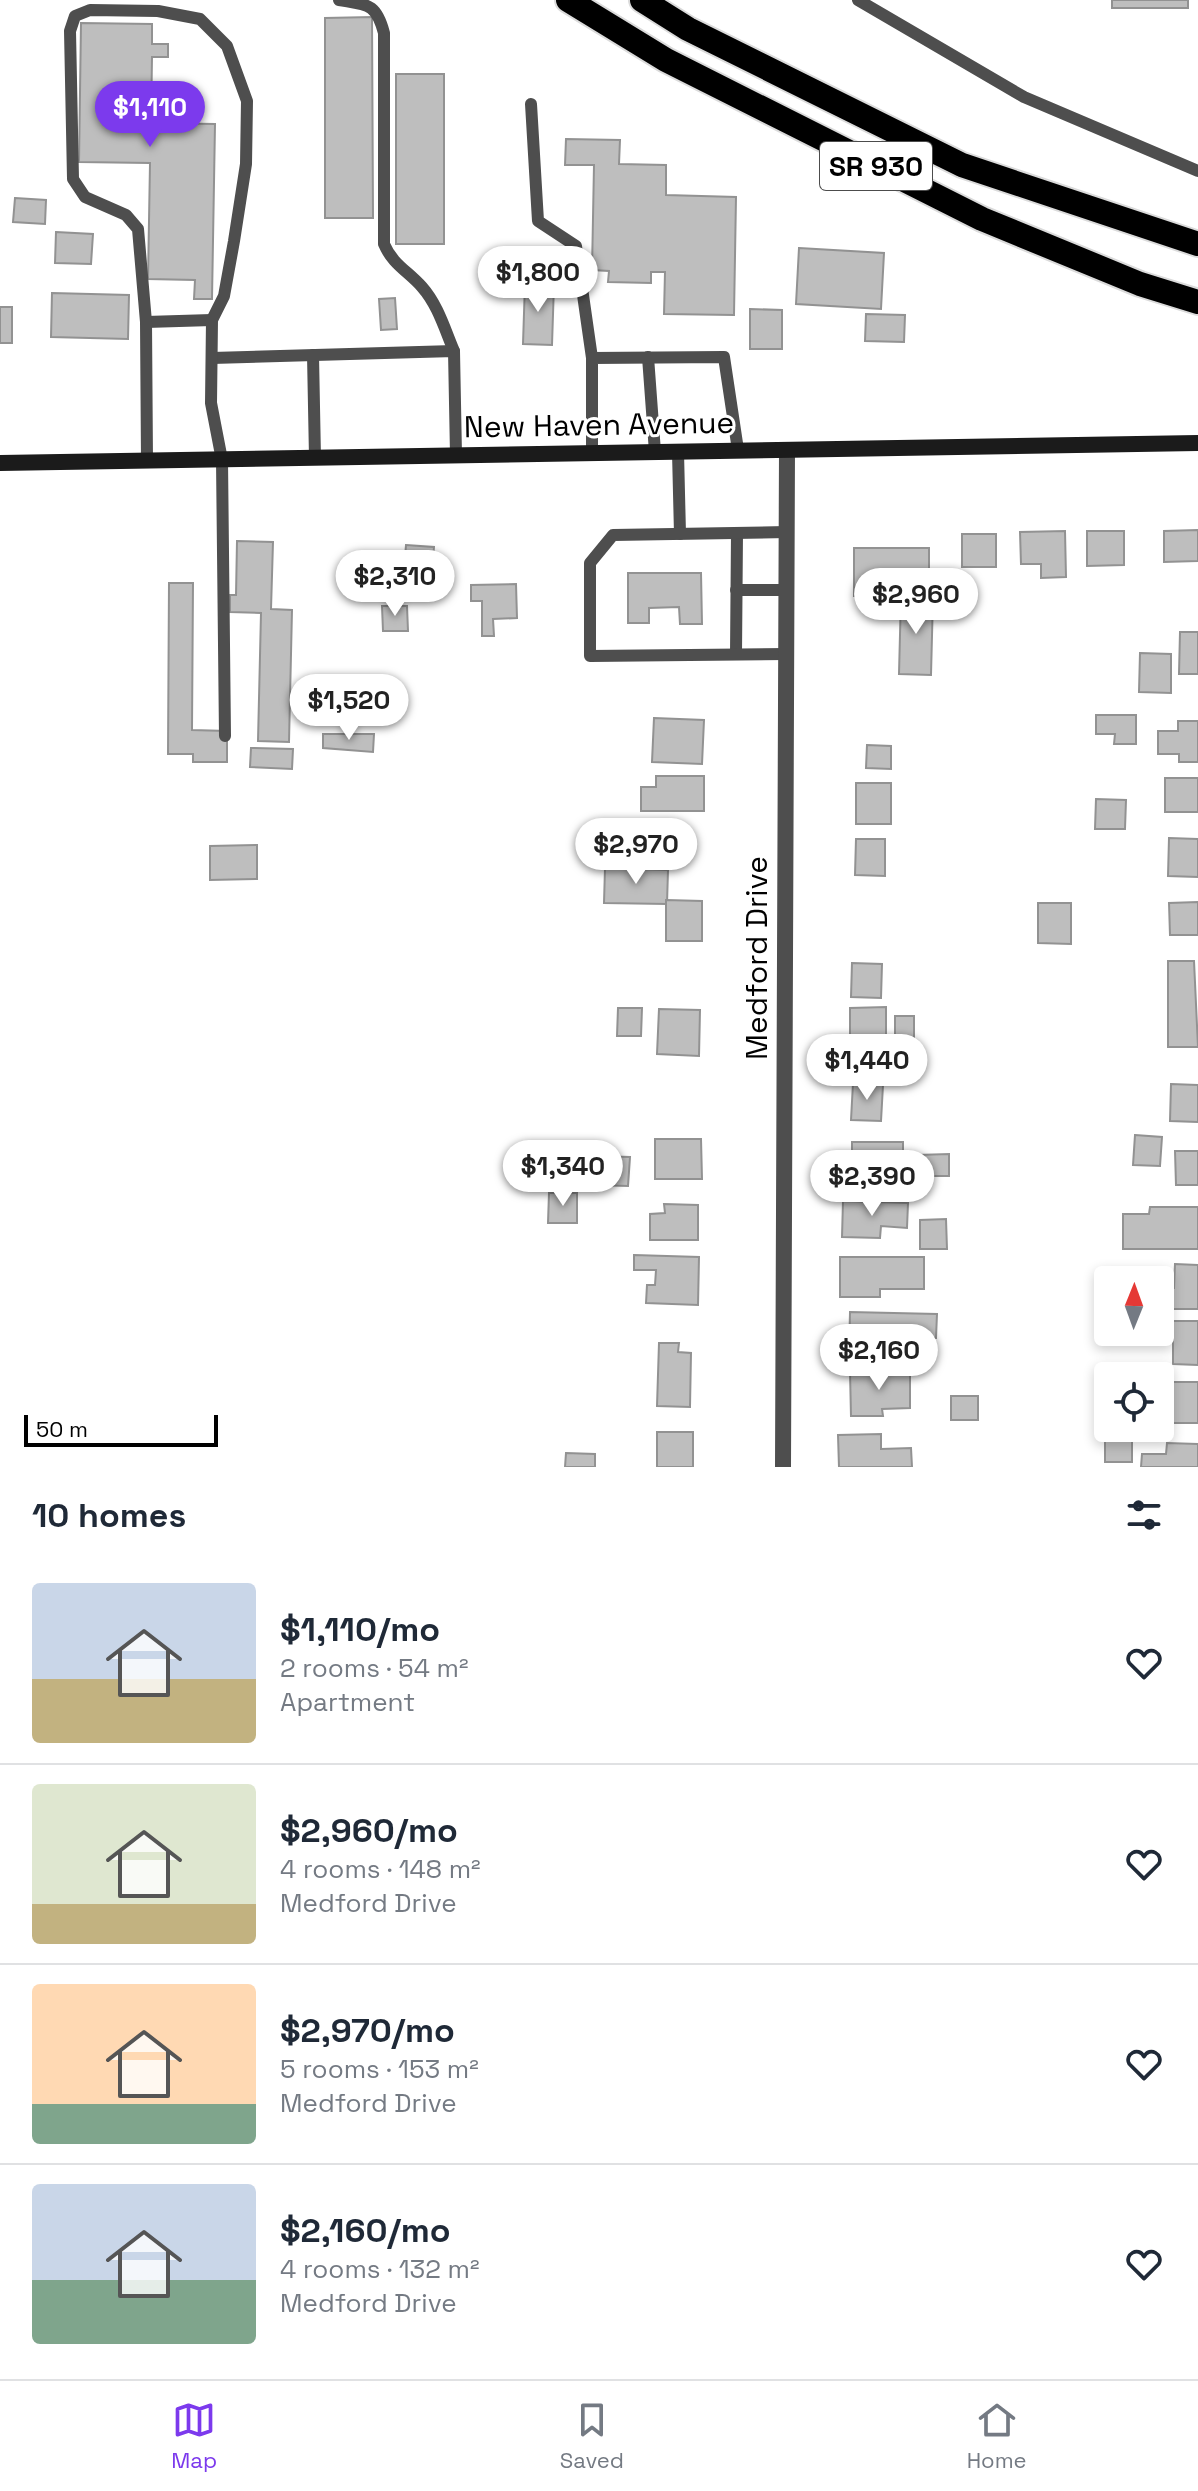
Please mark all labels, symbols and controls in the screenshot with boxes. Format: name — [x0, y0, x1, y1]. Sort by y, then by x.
pin: $1,110 — [85, 81, 215, 149]
text: $1,110 — [113, 90, 187, 124]
road number: SR 930 — [820, 142, 932, 190]
pin: $1,800 — [473, 246, 603, 314]
text: $1,800 — [496, 255, 580, 289]
street label: New Haven Avenue — [464, 403, 734, 446]
pin: $2,310 — [330, 550, 460, 618]
text: $2,310 — [354, 559, 436, 593]
pin: $2,960 — [851, 568, 981, 636]
text: $2,960 — [872, 577, 960, 611]
pin: $1,520 — [284, 674, 414, 742]
text: $1,520 — [308, 683, 390, 717]
pin: $2,970 — [571, 818, 701, 886]
text: $2,970 — [593, 827, 679, 861]
street label: Medford Drive — [737, 856, 776, 1060]
pin: $1,440 — [802, 1034, 932, 1102]
text: $1,440 — [824, 1043, 910, 1077]
pin: $1,340 — [498, 1140, 628, 1208]
text: $1,340 — [521, 1149, 605, 1183]
pin: $2,390 — [807, 1150, 937, 1218]
text: $2,390 — [828, 1159, 916, 1193]
north arrow — [1094, 1266, 1174, 1346]
map controls — [1094, 1266, 1174, 1442]
pin: $2,160 — [814, 1324, 944, 1392]
text: $2,160 — [838, 1333, 920, 1367]
button: locate — [1094, 1362, 1174, 1442]
scale bar — [24, 1411, 218, 1447]
text: 50 m — [36, 1415, 88, 1443]
icon: filters — [1122, 1493, 1166, 1537]
text: 10 homes — [32, 1494, 186, 1537]
text: $1,110/mo — [280, 1608, 440, 1651]
icon: home — [96, 1615, 192, 1711]
icon: heart — [1122, 1641, 1166, 1685]
text: 2 rooms · 54 m² — [280, 1651, 469, 1685]
text: Apartment — [280, 1685, 415, 1719]
text: $2,960/mo — [280, 1809, 458, 1852]
icon: home — [96, 1816, 192, 1912]
icon: heart — [1122, 1842, 1166, 1886]
text: 4 rooms · 148 m² — [280, 1852, 481, 1886]
text: Medford Drive — [280, 1886, 457, 1920]
text: $2,970/mo — [280, 2009, 455, 2052]
icon: home — [96, 2016, 192, 2112]
icon: heart — [1122, 2042, 1166, 2086]
text: 5 rooms · 153 m² — [280, 2052, 479, 2086]
text: Medford Drive — [280, 2086, 457, 2120]
text: $2,160/mo — [280, 2209, 450, 2252]
icon: home — [96, 2216, 192, 2312]
icon: heart — [1122, 2242, 1166, 2286]
text: 4 rooms · 132 m² — [280, 2252, 480, 2286]
text: Medford Drive — [280, 2286, 457, 2320]
tab: Map — [171, 2398, 217, 2474]
tab: Saved — [560, 2398, 624, 2474]
tab: Home — [967, 2398, 1027, 2474]

